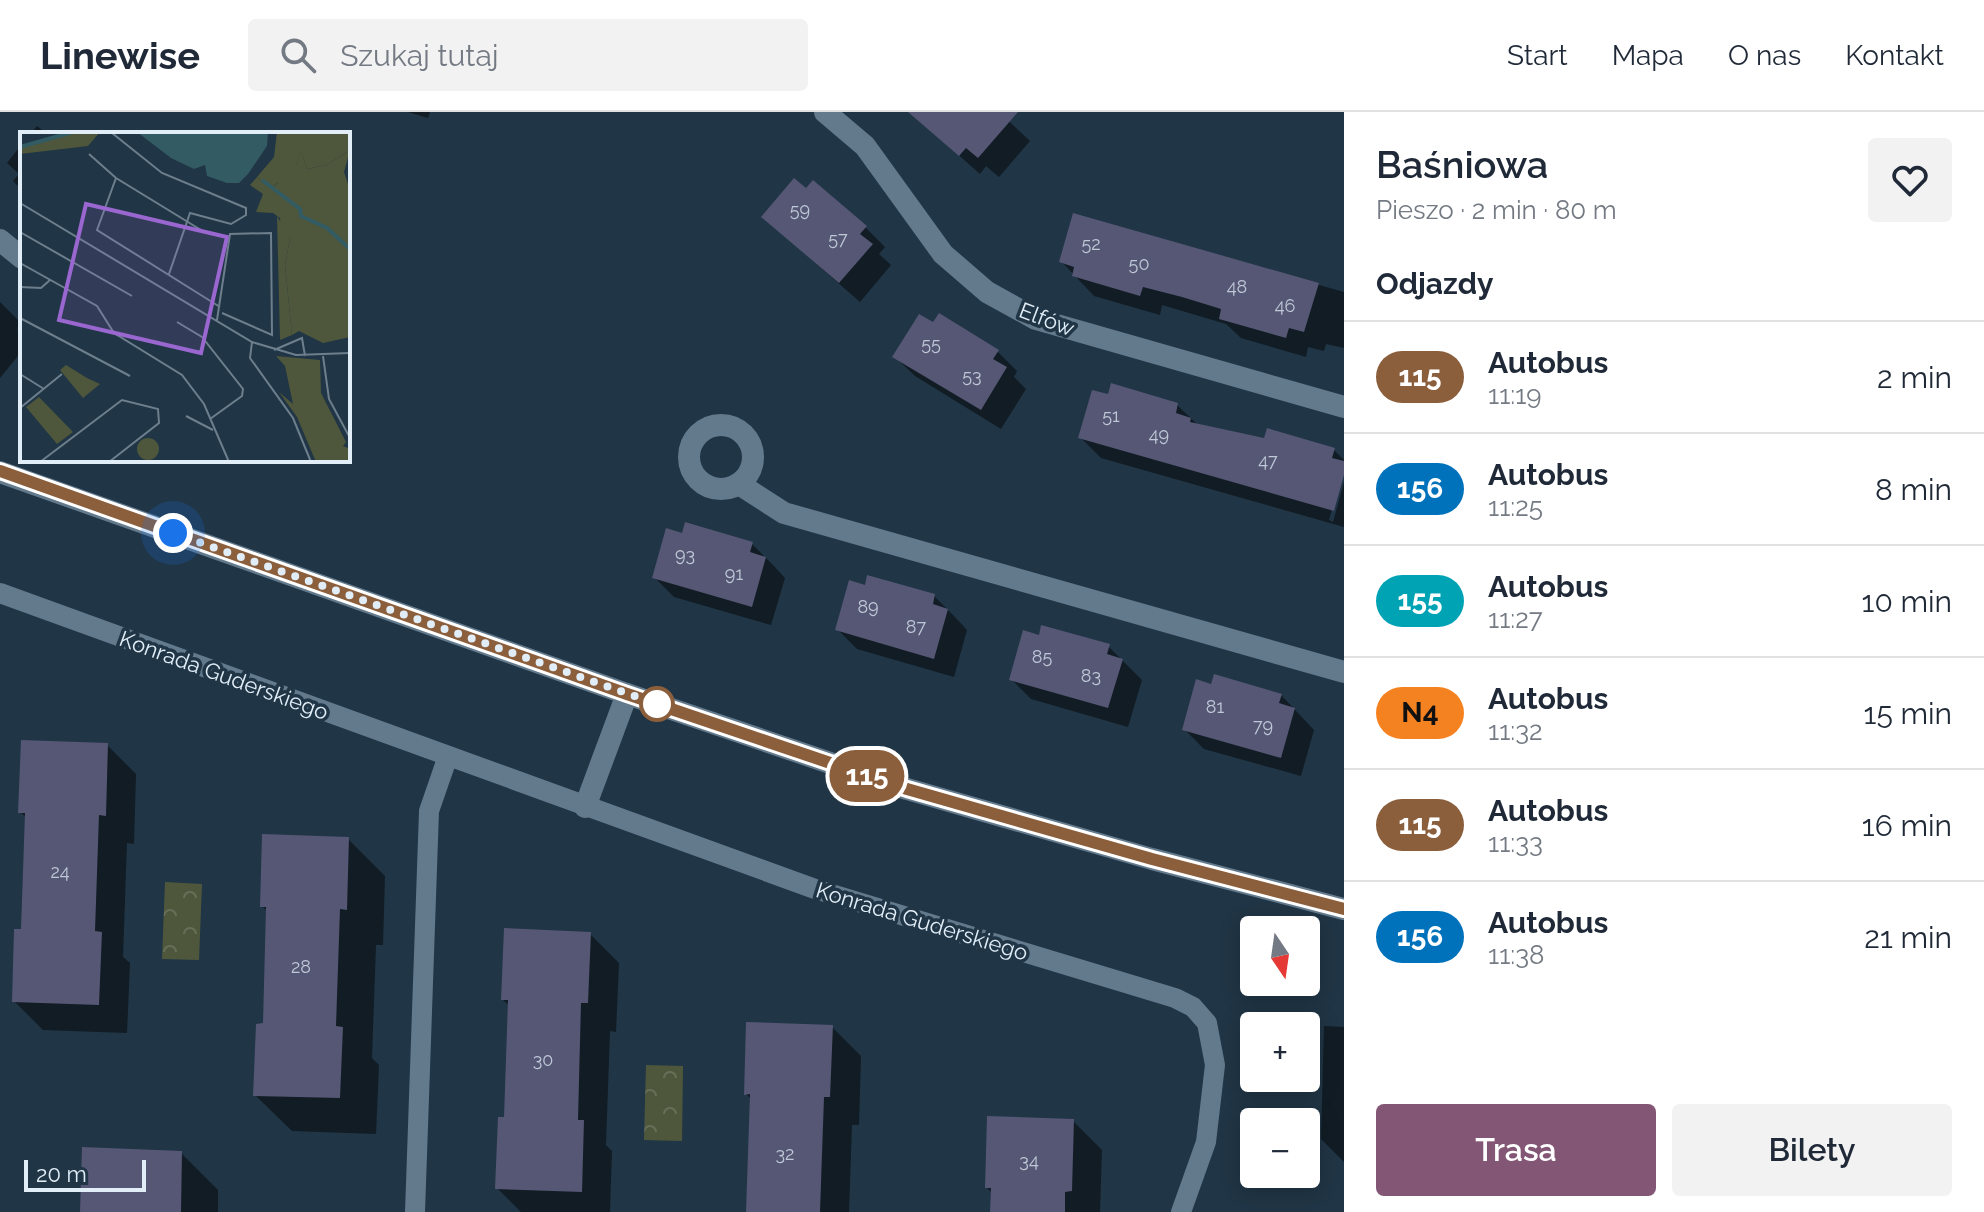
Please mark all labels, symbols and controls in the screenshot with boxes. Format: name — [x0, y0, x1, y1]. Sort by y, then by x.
search box — [248, 19, 808, 91]
text: Linewise — [40, 33, 200, 78]
icon: search — [276, 33, 320, 77]
text: Szukaj tutaj — [340, 38, 499, 73]
text: Start — [1507, 39, 1568, 72]
text: Mapa — [1612, 39, 1684, 72]
text: O nas — [1728, 39, 1801, 72]
text: Kontakt — [1845, 39, 1944, 72]
inset map — [20, 132, 350, 462]
button: heart — [1868, 138, 1952, 222]
text: Baśniowa — [1376, 142, 1548, 187]
text: Pieszo · 2 min · 80 m — [1376, 195, 1617, 225]
house number: 59 — [790, 199, 810, 220]
house number: 57 — [828, 228, 848, 249]
house number: 52 — [1081, 233, 1101, 254]
house number: 50 — [1129, 253, 1149, 274]
text: Odjazdy — [1376, 266, 1493, 301]
house number: 48 — [1227, 276, 1247, 297]
house number: 46 — [1275, 295, 1295, 316]
street label: Elfów — [1016, 297, 1078, 341]
house number: 55 — [921, 333, 941, 354]
text: Autobus — [1488, 345, 1608, 380]
text: 115 — [1398, 360, 1442, 393]
text: 2 min — [1877, 360, 1952, 395]
house number: 53 — [962, 365, 982, 386]
text: 11:19 — [1488, 380, 1542, 410]
house number: 51 — [1102, 405, 1120, 426]
house number: 49 — [1149, 424, 1169, 445]
house number: 47 — [1258, 450, 1278, 471]
text: Autobus — [1488, 457, 1608, 492]
text: 156 — [1397, 472, 1443, 505]
text: 8 min — [1875, 472, 1952, 507]
text: 11:25 — [1488, 492, 1543, 522]
your location — [153, 513, 193, 553]
house number: 93 — [675, 544, 695, 565]
house number: 91 — [725, 563, 743, 584]
text: Autobus — [1488, 569, 1608, 604]
text: 155 — [1398, 584, 1442, 617]
text: 10 min — [1862, 584, 1952, 619]
house number: 89 — [857, 596, 879, 617]
text: 11:27 — [1488, 604, 1543, 634]
house number: 87 — [906, 616, 927, 637]
street label: Konrada Guderskiego — [116, 625, 332, 725]
house number: 85 — [1032, 646, 1052, 667]
house number: 83 — [1081, 665, 1101, 686]
text: Autobus — [1488, 681, 1608, 716]
unlabelled marker — [640, 687, 674, 721]
house number: 81 — [1206, 696, 1224, 717]
text: N4 — [1401, 696, 1439, 729]
text: 15 min — [1864, 696, 1952, 731]
house number: 79 — [1253, 715, 1273, 736]
text: 11:32 — [1488, 716, 1543, 746]
line badge: 115 — [821, 750, 913, 802]
text: 115 — [845, 759, 889, 792]
text: Autobus — [1488, 793, 1608, 828]
text: 115 — [1398, 808, 1442, 841]
text: 16 min — [1862, 808, 1952, 843]
text: 11:33 — [1488, 828, 1543, 858]
house number: 24 — [50, 861, 70, 882]
street label: Konrada Guderskiego — [813, 876, 1031, 966]
text: Autobus — [1488, 905, 1608, 940]
north arrow — [1240, 916, 1320, 996]
map controls — [1240, 916, 1320, 1188]
text: 156 — [1397, 920, 1443, 953]
text: 21 min — [1864, 920, 1952, 955]
text: 11:38 — [1488, 940, 1544, 970]
house number: 28 — [291, 956, 311, 977]
button: + — [1240, 1012, 1320, 1092]
house number: 30 — [533, 1049, 553, 1070]
button: Trasa — [1376, 1104, 1656, 1196]
button: Bilety — [1672, 1104, 1952, 1196]
button: − — [1240, 1108, 1320, 1188]
house number: 32 — [776, 1143, 795, 1164]
house number: 34 — [1019, 1150, 1039, 1171]
scale bar — [24, 1156, 146, 1192]
text: 20 m — [36, 1161, 87, 1187]

